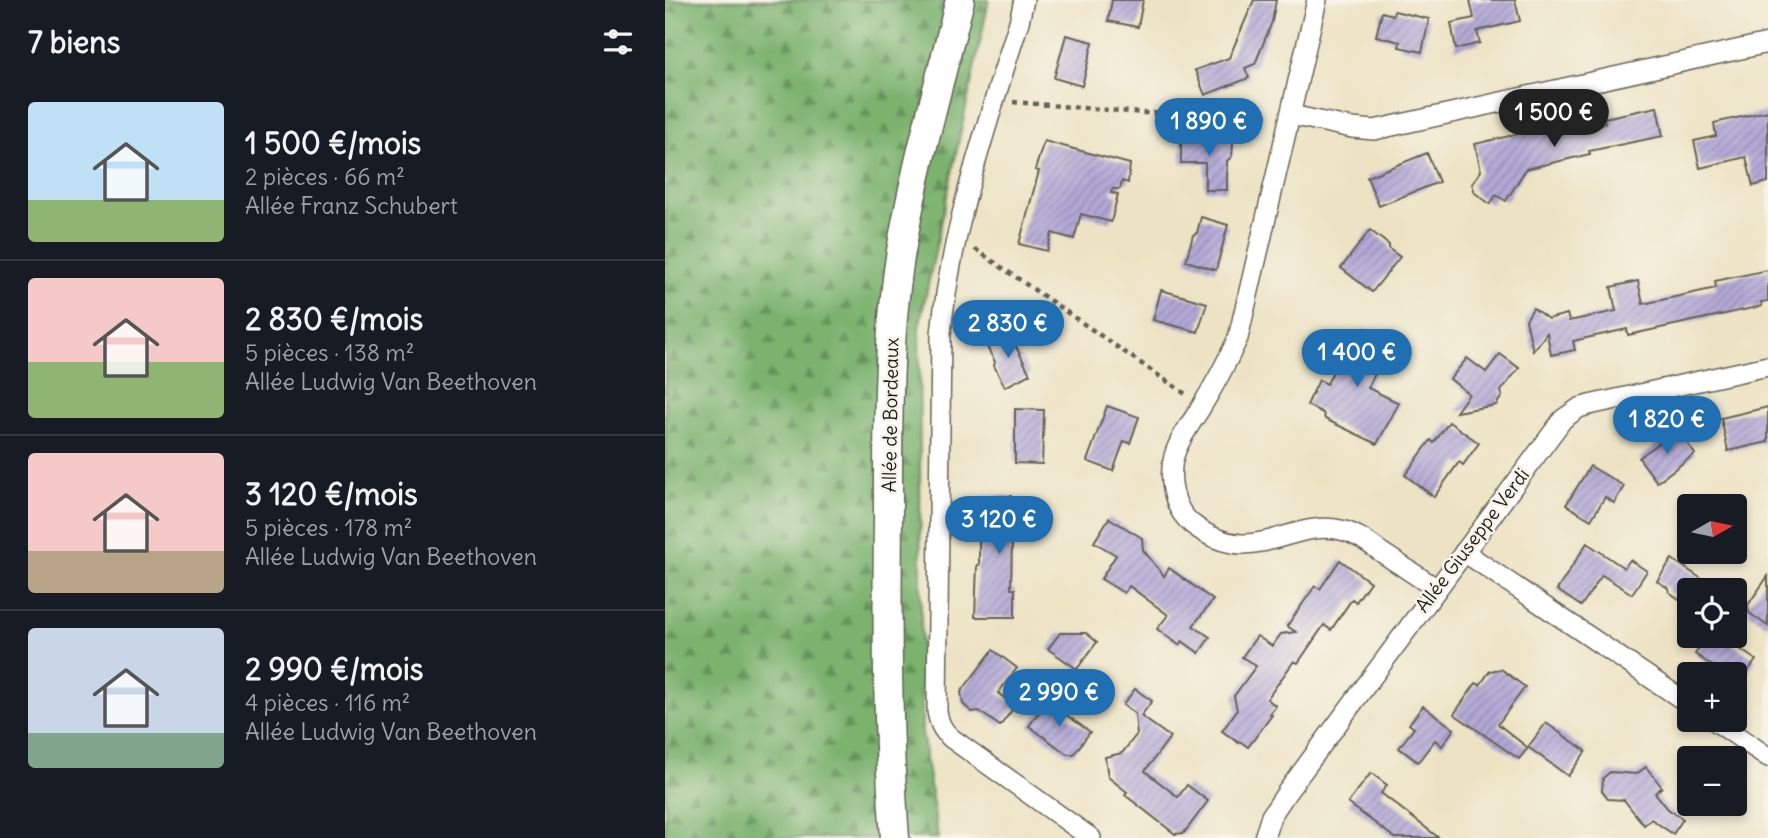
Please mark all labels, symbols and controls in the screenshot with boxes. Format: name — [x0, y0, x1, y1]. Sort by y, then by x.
text: 7 biens — [28, 23, 120, 61]
icon: filters — [599, 23, 637, 61]
pin: 1 500 € — [1489, 90, 1619, 149]
text: 1 500 € — [1515, 97, 1593, 126]
pin: 1 890 € — [1144, 99, 1274, 158]
text: 1 890 € — [1171, 106, 1247, 135]
text: 1 500 €/mois — [245, 124, 421, 162]
icon: home — [84, 130, 168, 214]
text: 2 pièces · 66 m² — [245, 162, 405, 191]
text: Allée Franz Schubert — [245, 191, 458, 220]
text: 2 830 €/mois — [245, 300, 423, 338]
pin: 2 830 € — [943, 300, 1073, 360]
icon: home — [84, 306, 168, 390]
text: 2 830 € — [968, 308, 1048, 337]
pin: 1 400 € — [1292, 330, 1422, 389]
street label: Allée de Bordeaux — [877, 337, 903, 493]
text: 1 400 € — [1318, 337, 1396, 366]
text: 5 pièces · 138 m² — [245, 338, 414, 367]
text: Allée Ludwig Van Beethoven — [245, 367, 537, 396]
pin: 1 820 € — [1602, 396, 1732, 456]
text: 1 820 € — [1629, 404, 1705, 433]
street label: Allée Giuseppe Verdi — [1410, 463, 1534, 617]
text: 3 120 €/mois — [245, 475, 418, 513]
icon: home — [84, 481, 168, 565]
north arrow — [1677, 494, 1747, 564]
map controls — [1677, 494, 1747, 816]
pin: 3 120 € — [934, 496, 1064, 556]
text: 3 120 € — [961, 504, 1037, 533]
text: 5 pièces · 178 m² — [245, 513, 412, 542]
text: Allée Ludwig Van Beethoven — [245, 542, 537, 571]
button: locate — [1677, 578, 1747, 648]
text: 2 990 €/mois — [245, 650, 423, 688]
icon: home — [84, 656, 168, 740]
button: + — [1677, 662, 1747, 732]
pin: 2 990 € — [994, 670, 1124, 729]
text: 2 990 € — [1019, 677, 1099, 706]
text: 4 pièces · 116 m² — [245, 688, 410, 717]
text: Allée Ludwig Van Beethoven — [245, 717, 537, 746]
button: − — [1677, 746, 1747, 816]

